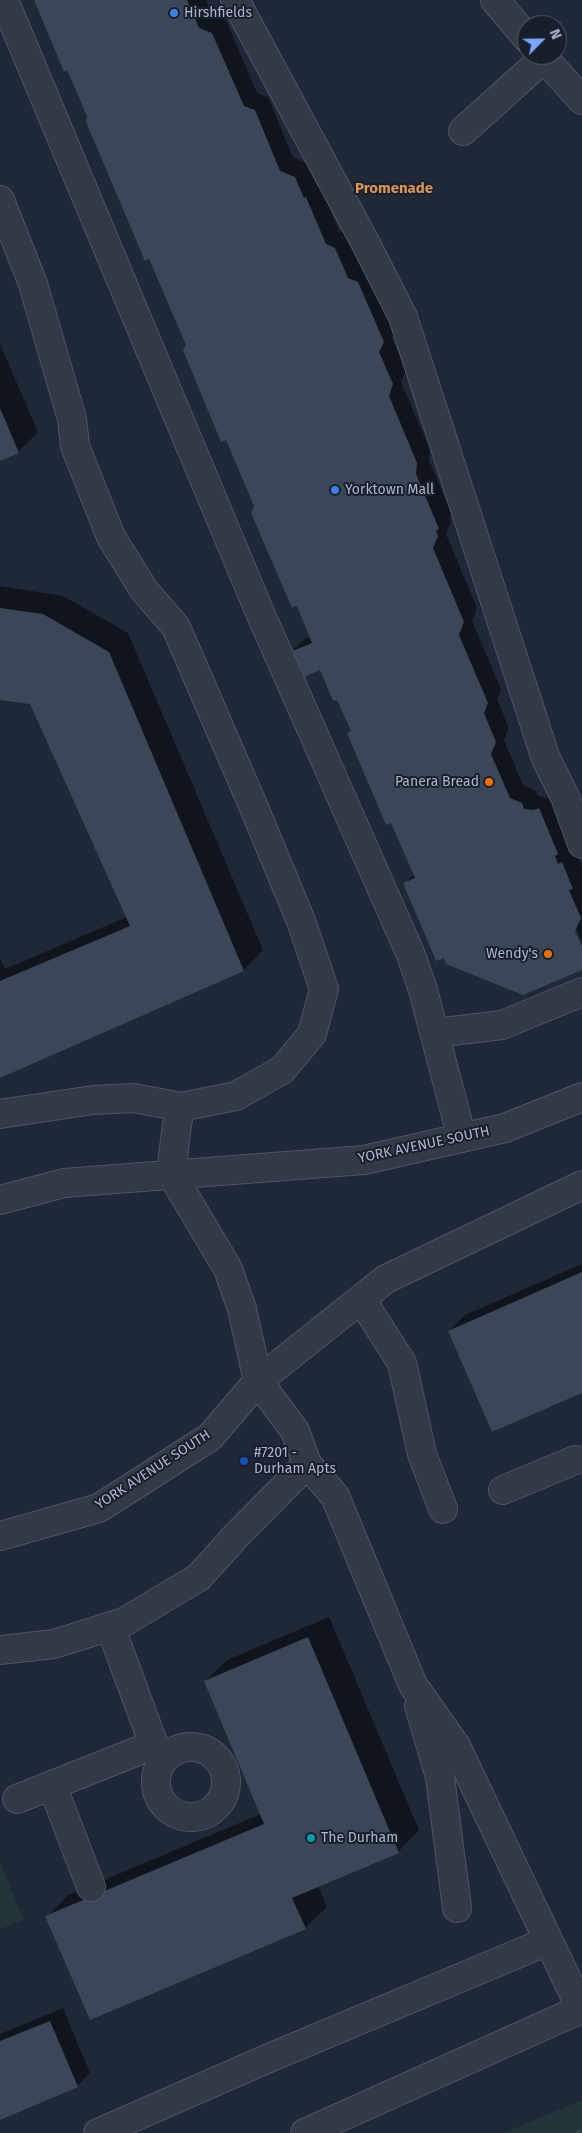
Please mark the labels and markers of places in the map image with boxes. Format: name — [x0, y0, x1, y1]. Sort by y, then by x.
place label: Hirshfields — [184, 5, 252, 21]
marker: Hirshfields — [168, 7, 180, 19]
place label: Yorktown Mall — [345, 482, 434, 498]
marker: Yorktown Mall — [329, 484, 341, 496]
place label: Panera Bread — [395, 774, 479, 790]
marker: Panera Bread — [483, 776, 495, 788]
place label: Wendy's — [486, 946, 538, 962]
marker: Wendy's — [542, 948, 554, 960]
place label: #7201 - Durham Apts — [254, 1445, 336, 1478]
marker: #7201 - Durham Apts — [238, 1455, 250, 1467]
place label: The Durham — [321, 1830, 398, 1846]
marker: The Durham — [305, 1832, 317, 1844]

